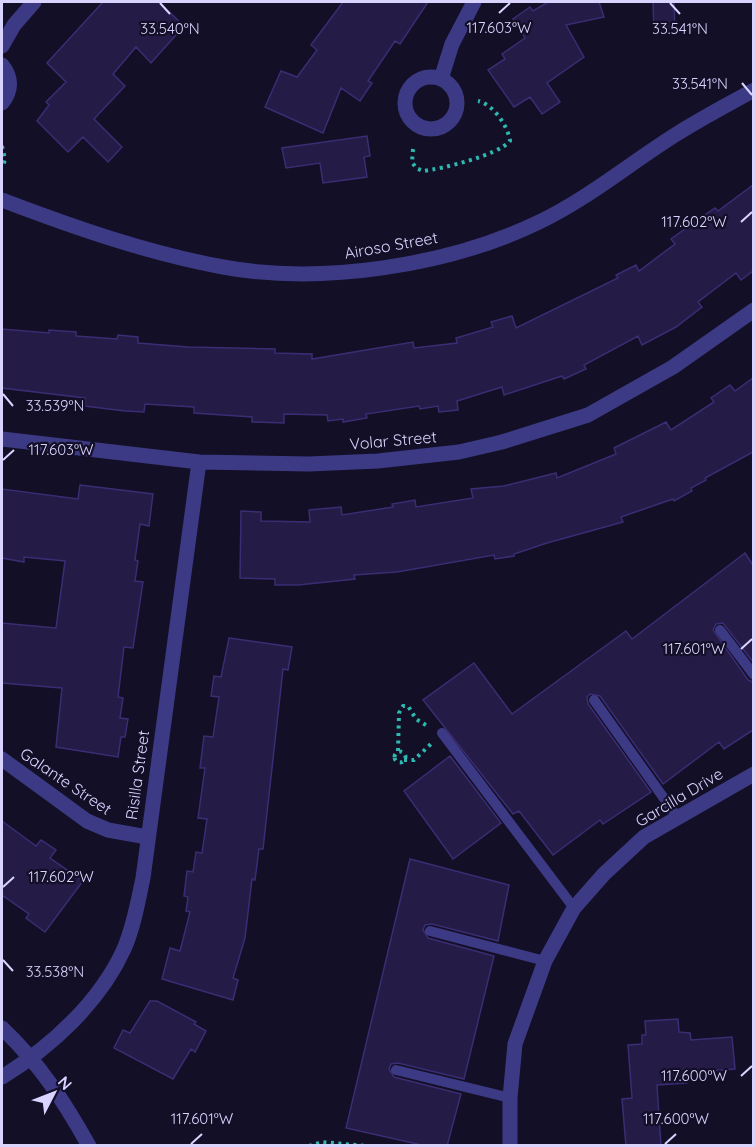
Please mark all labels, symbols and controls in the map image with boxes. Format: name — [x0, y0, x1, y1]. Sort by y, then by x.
text: 117.603°W — [467, 18, 532, 37]
text: 33.540°N — [140, 19, 200, 38]
text: 33.541°N — [652, 19, 708, 38]
text: 33.541°N — [672, 74, 728, 93]
text: 117.602°W — [661, 212, 727, 231]
street label: Airoso Street — [343, 227, 439, 263]
text: 33.539°N — [26, 396, 84, 415]
street label: Volar Street — [349, 426, 437, 454]
text: 117.603°W — [29, 440, 94, 459]
text: 117.601°W — [663, 639, 726, 658]
street label: Risilla Street — [121, 729, 153, 821]
street label: Galante Street — [16, 743, 116, 819]
street label: Garcilla Drive — [632, 763, 726, 831]
text: 117.602°W — [28, 867, 94, 886]
text: 33.538°N — [26, 962, 84, 981]
north arrow — [24, 1063, 84, 1123]
text: 117.600°W — [661, 1066, 727, 1085]
text: N — [54, 1072, 77, 1094]
text: 117.601°W — [171, 1109, 234, 1128]
text: 117.600°W — [643, 1109, 709, 1128]

